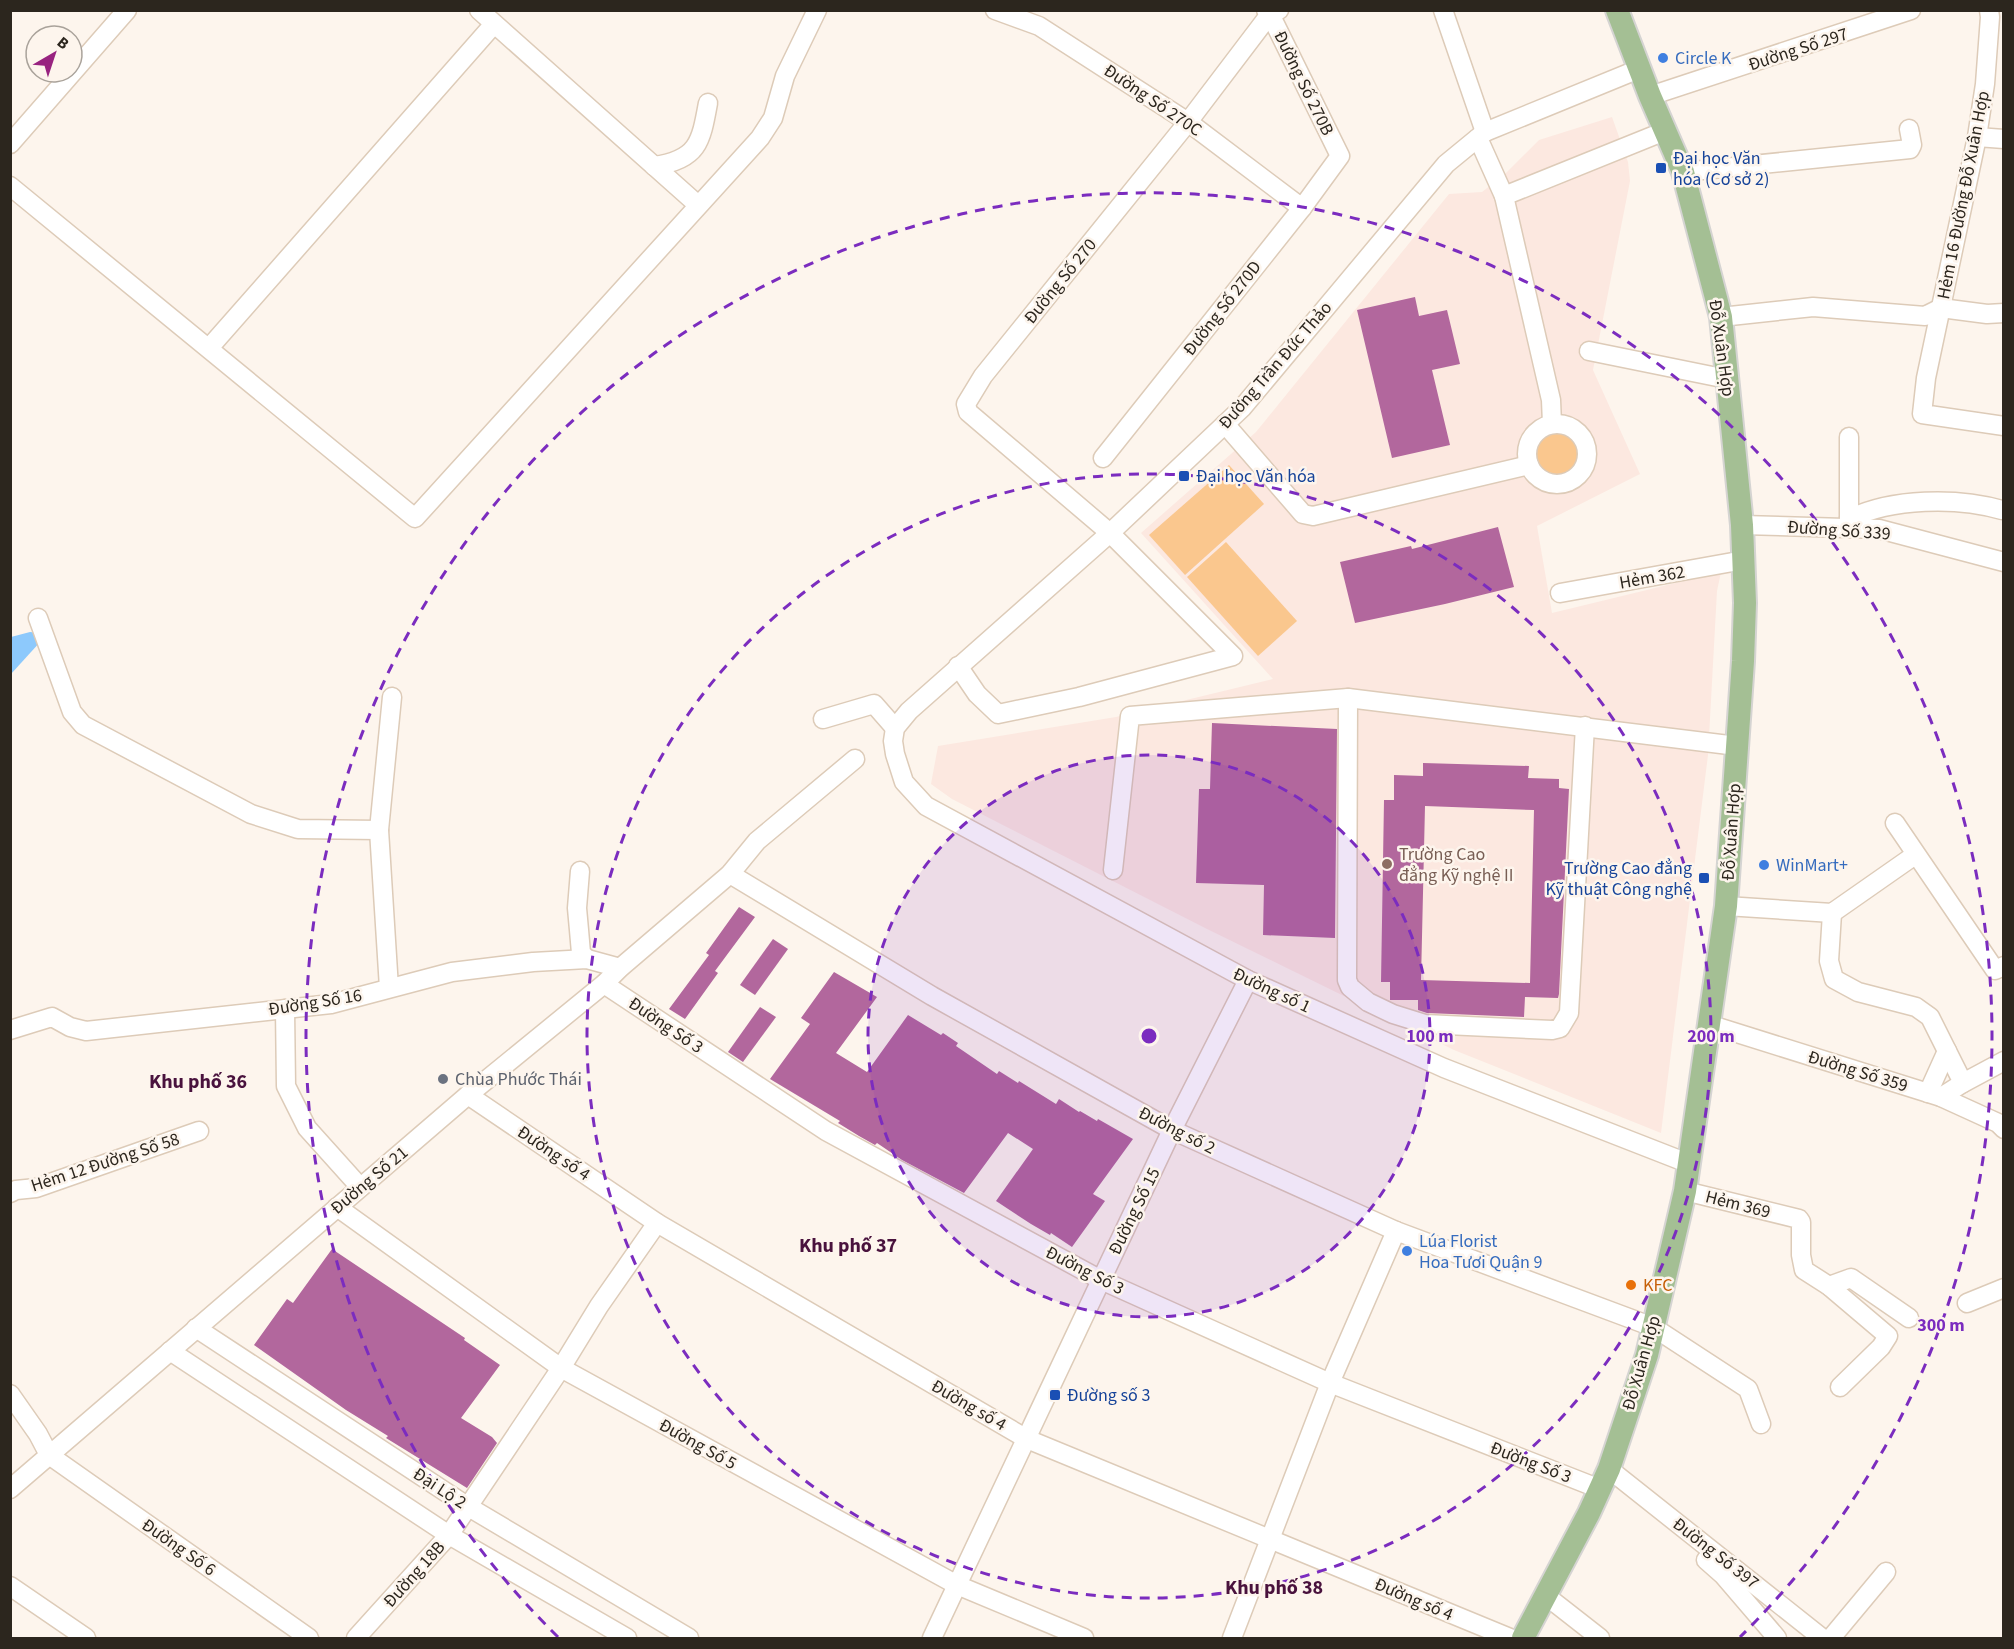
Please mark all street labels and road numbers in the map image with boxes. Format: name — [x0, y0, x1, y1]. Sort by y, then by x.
street label: Đường Số 297 — [1745, 22, 1851, 77]
street label: Đường Số 270B — [1267, 27, 1340, 140]
street label: Đường Số 270C — [1099, 58, 1207, 143]
street label: Hẻm 16 Đường Đỗ Xuân Hợp — [1931, 89, 1996, 301]
street label: Đường Số 270 — [1018, 233, 1103, 329]
street label: Đường Số 270D — [1177, 256, 1267, 361]
street label: Đường Trần Đức Thảo — [1213, 296, 1338, 435]
street label: Đỗ Xuân Hợp — [1702, 298, 1741, 398]
street label: Đường Số 339 — [1787, 514, 1891, 547]
street label: Hẻm 362 — [1617, 559, 1687, 596]
street label: Đỗ Xuân Hợp — [1716, 782, 1747, 882]
street label: Đường số 1 — [1229, 962, 1315, 1019]
street label: Đường Số 16 — [267, 983, 364, 1022]
street label: Đường Số 3 — [623, 991, 708, 1060]
street label: Đường Số 359 — [1805, 1044, 1911, 1099]
street label: Đường số 2 — [1134, 1100, 1220, 1161]
street label: Đường số 4 — [512, 1120, 595, 1187]
street label: Hẻm 12 Đường Số 58 — [28, 1127, 183, 1198]
street label: Đường Số 21 — [325, 1140, 413, 1220]
street label: Đường Số 15 — [1103, 1163, 1166, 1259]
street label: Hẻm 369 — [1703, 1184, 1773, 1225]
street label: Đường Số 3 — [1041, 1240, 1129, 1301]
street label: Đỗ Xuân Hợp — [1616, 1313, 1667, 1414]
street label: Đường số 4 — [926, 1374, 1011, 1437]
street label: Đường Số 5 — [654, 1413, 741, 1476]
street label: Đường Số 3 — [1486, 1435, 1575, 1489]
street label: Đại Lộ 2 — [408, 1462, 471, 1515]
street label: Đường Số 397 — [1667, 1512, 1764, 1595]
street label: Đường Số 6 — [137, 1513, 221, 1582]
street label: Đường 18B — [378, 1536, 451, 1613]
street label: Đường số 4 — [1371, 1572, 1457, 1627]

